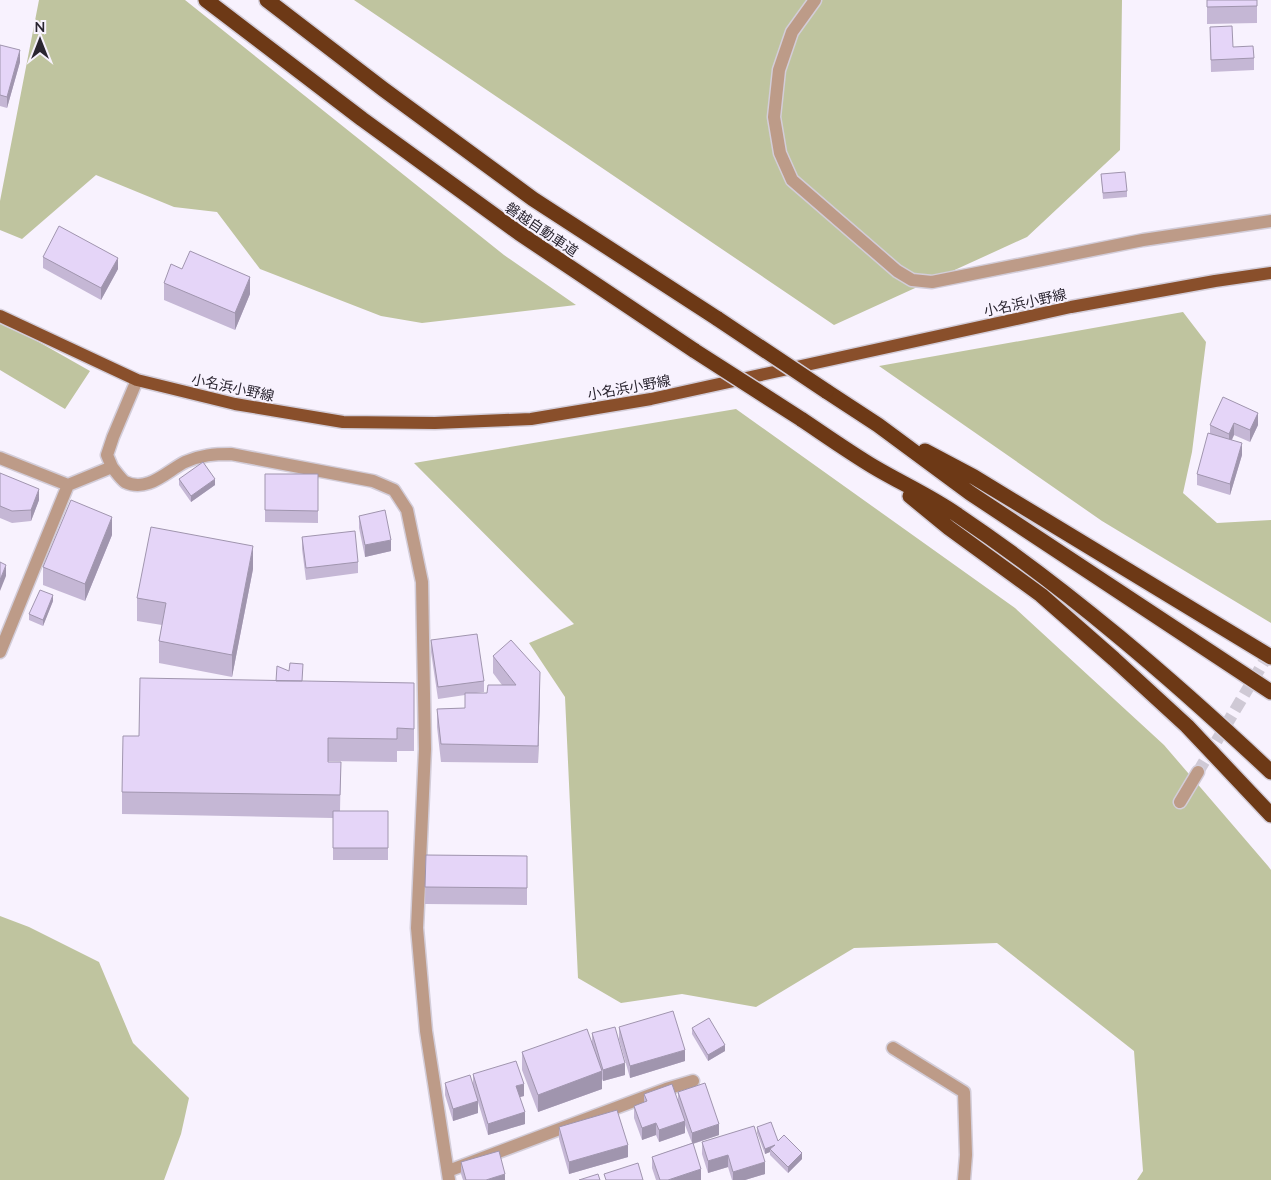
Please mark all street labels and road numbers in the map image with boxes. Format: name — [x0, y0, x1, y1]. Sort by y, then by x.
street label: 磐越自動車道 — [502, 198, 582, 260]
street label: 小名浜小野線 — [982, 285, 1068, 319]
street label: 小名浜小野線 — [190, 370, 276, 404]
street label: 小名浜小野線 — [586, 371, 672, 403]

